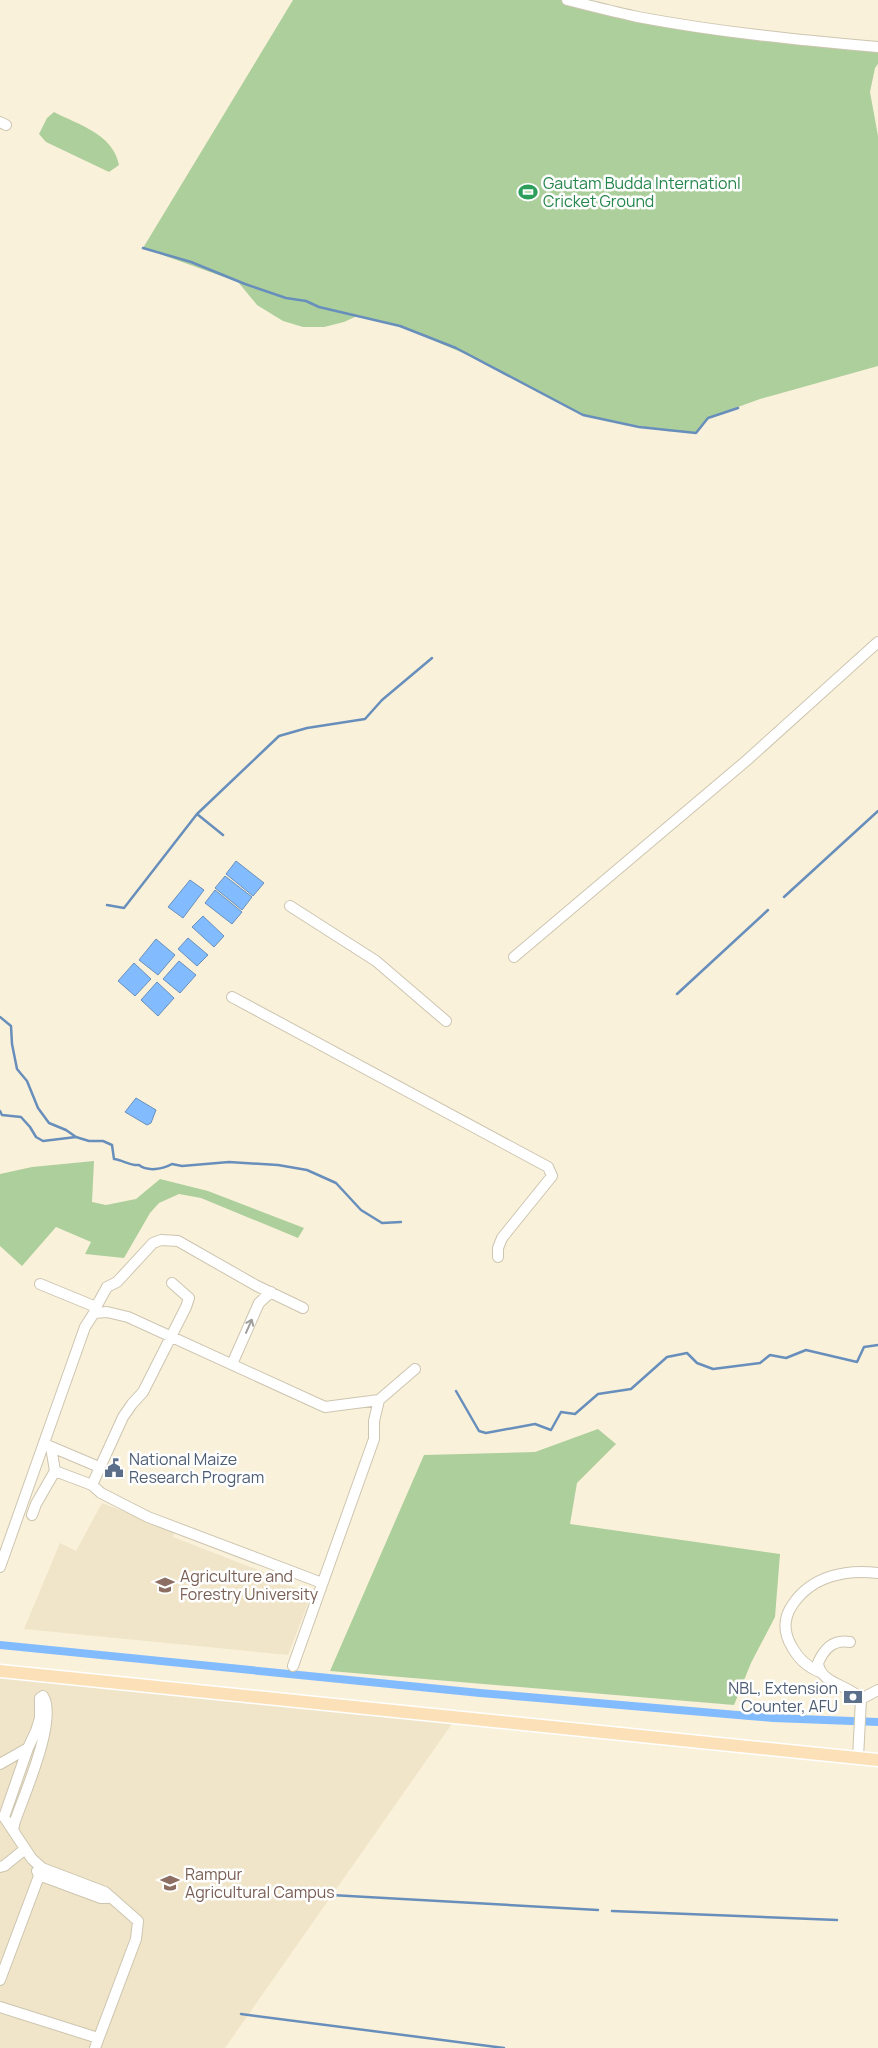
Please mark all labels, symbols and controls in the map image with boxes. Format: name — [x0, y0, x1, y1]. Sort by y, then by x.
place label: Gautam Budda Internationl Cricket Ground — [543, 172, 741, 212]
sports icon: Gautam Budda Internationl Cricket Ground — [517, 181, 539, 203]
one-way arrow — [244, 1319, 254, 1334]
place label: National Maize Research Program — [129, 1448, 264, 1488]
public building icon: National Maize Research Program — [103, 1457, 125, 1479]
place label: Agriculture and Forestry University — [180, 1565, 319, 1605]
school or university icon: Agriculture and Forestry University — [154, 1574, 176, 1596]
place label: NBL, Extension Counter, AFU — [728, 1677, 838, 1717]
bank icon: NBL, Extension Counter, AFU — [842, 1686, 864, 1708]
place label: Rampur Agricultural Campus — [185, 1863, 335, 1903]
school or university icon: Rampur Agricultural Campus — [159, 1872, 181, 1894]

